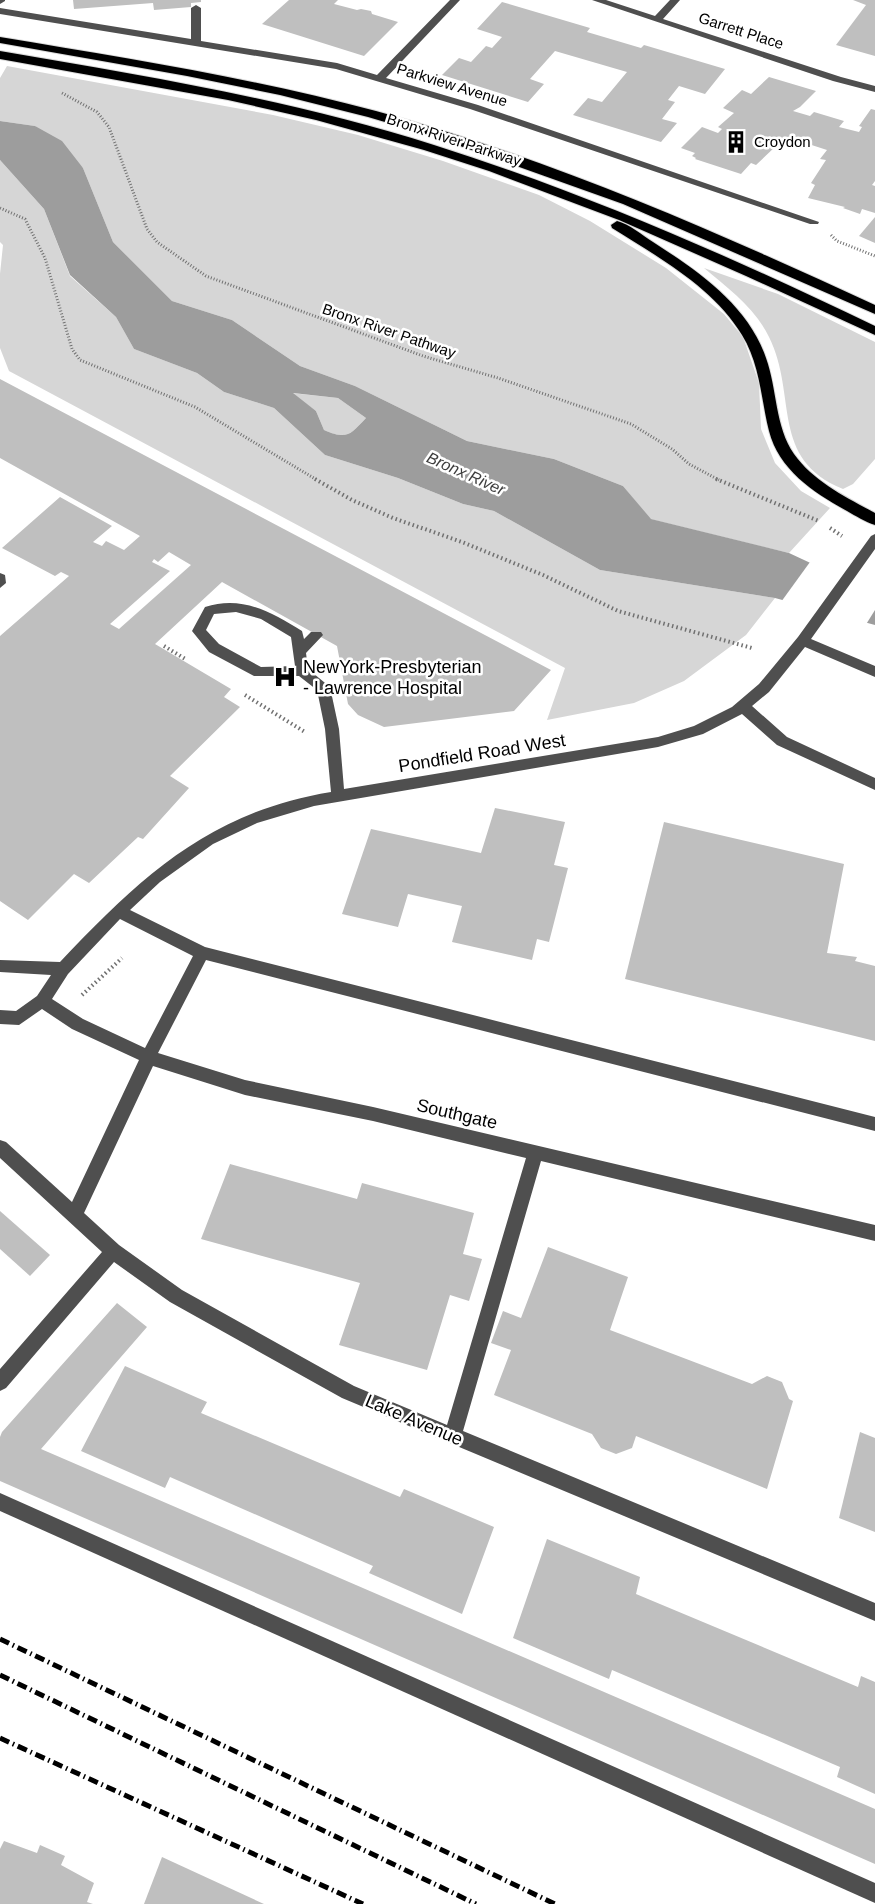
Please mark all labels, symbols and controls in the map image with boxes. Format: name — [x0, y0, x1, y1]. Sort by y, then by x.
street label: Garrett Place — [697, 9, 786, 52]
street label: Parkview Avenue — [395, 60, 510, 109]
street label: Bronx River Parkway — [385, 110, 524, 169]
building icon: Croydon — [723, 129, 749, 155]
place label: Croydon — [754, 133, 811, 150]
street label: Bronx River Pathway — [320, 300, 459, 362]
water label: Bronx River — [424, 449, 508, 498]
place label: NewYork-Presbyterian - Lawrence Hospital — [303, 657, 481, 698]
hospital icon: NewYork-Presbyterian - Lawrence Hospital — [272, 664, 298, 690]
street label: Pondfield Road West — [397, 730, 567, 776]
street label: Southgate — [415, 1095, 499, 1133]
street label: Lake Avenue — [362, 1391, 466, 1449]

